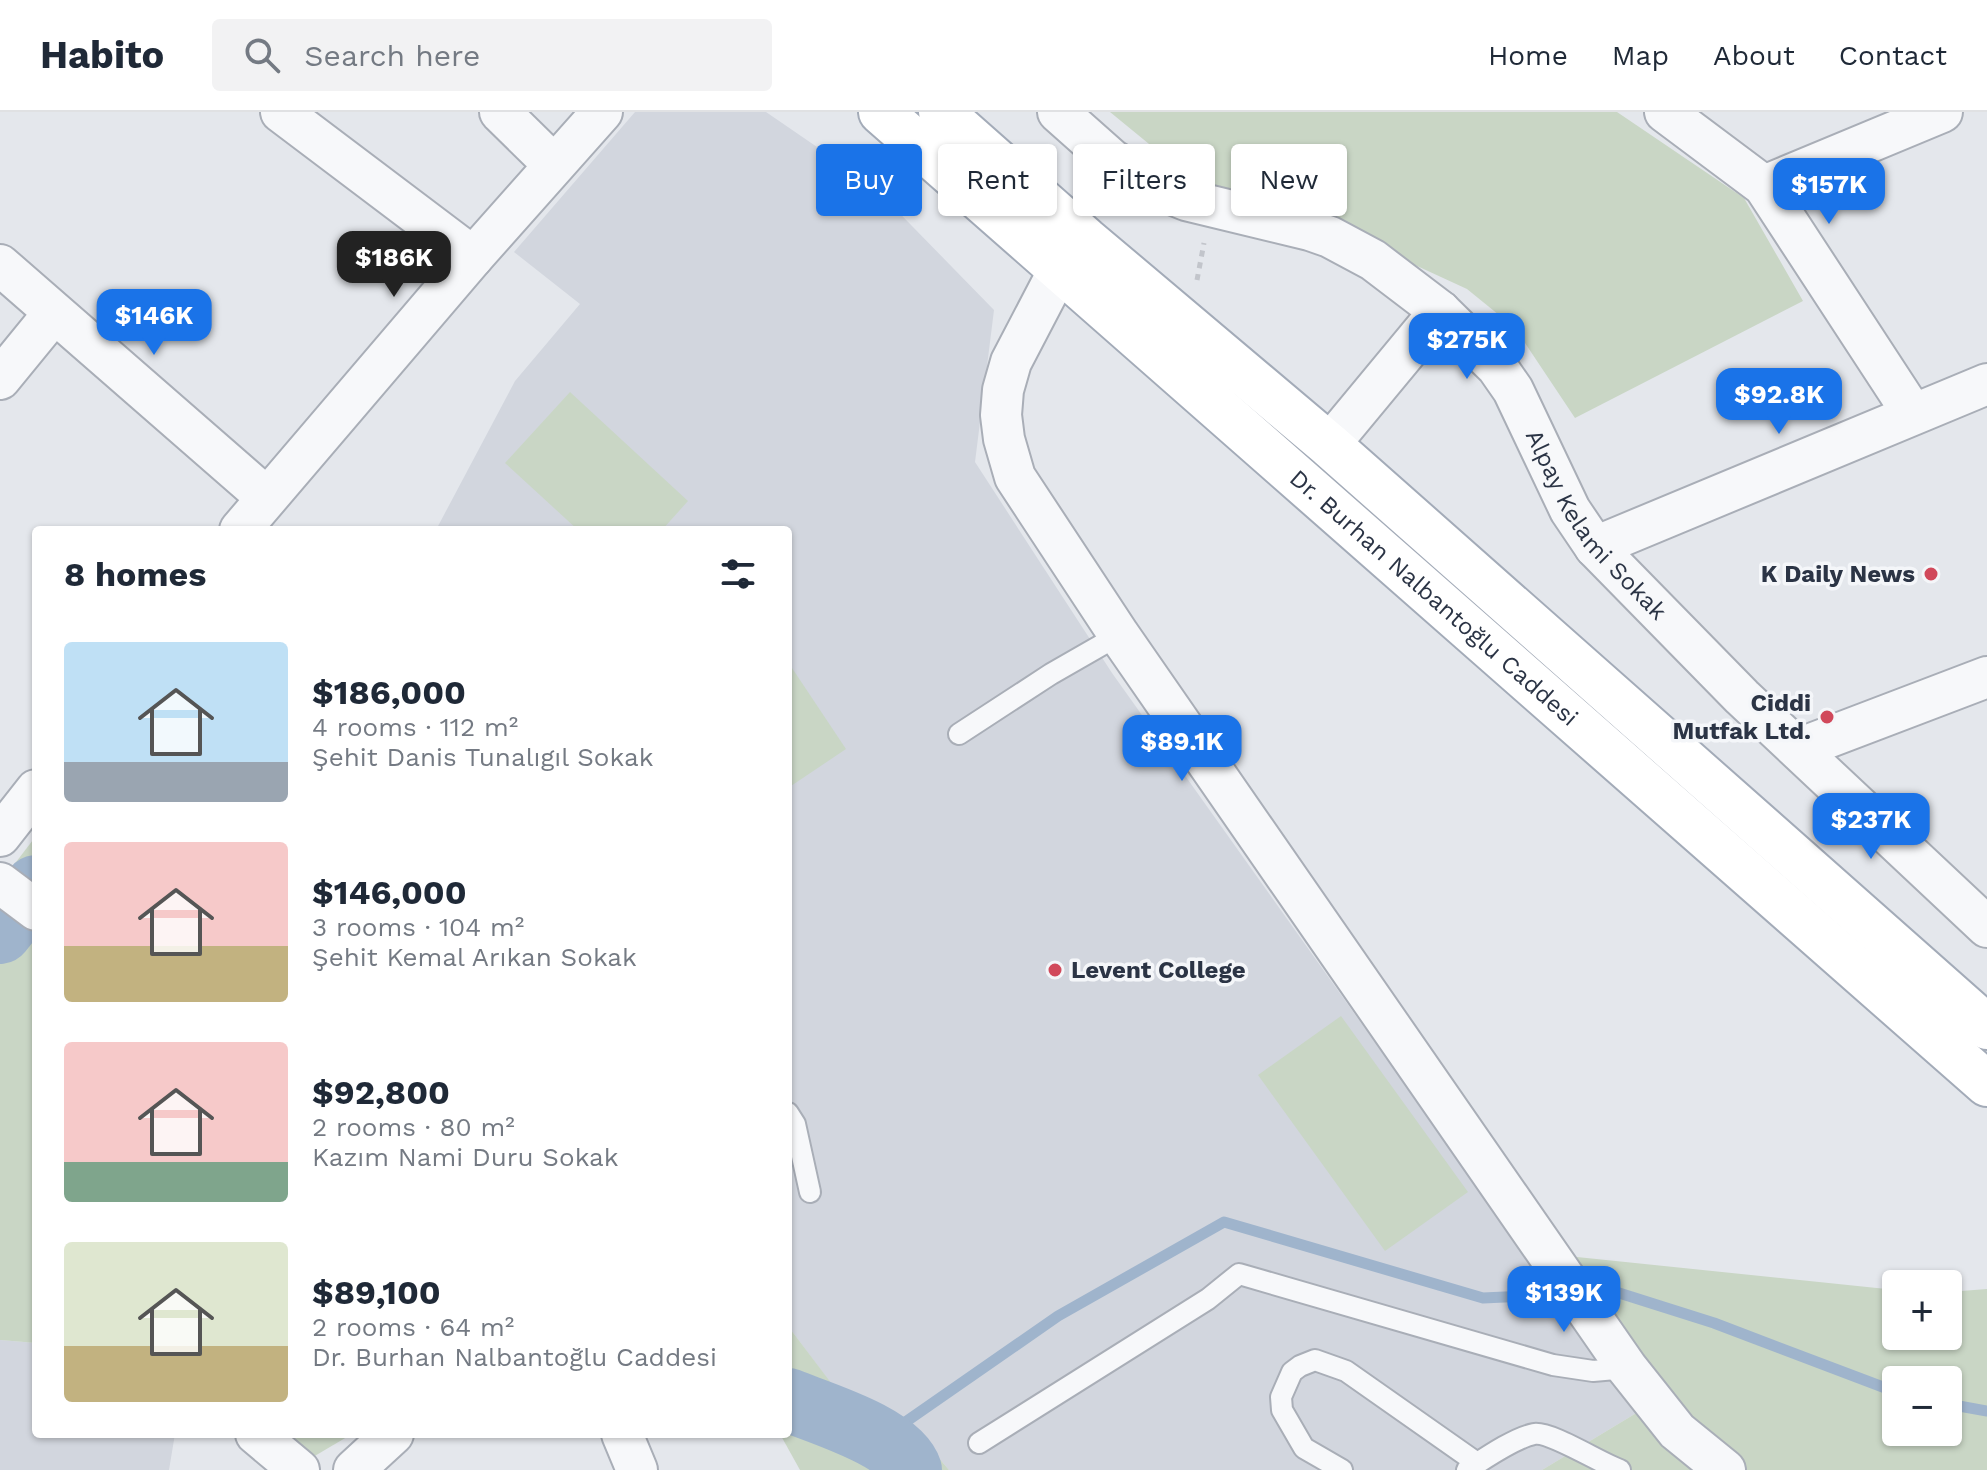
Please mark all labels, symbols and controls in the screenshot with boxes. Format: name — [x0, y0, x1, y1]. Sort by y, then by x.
search box — [212, 19, 772, 91]
text: Habito — [40, 33, 164, 77]
icon: search — [240, 33, 284, 77]
text: Search here — [304, 38, 480, 73]
text: Home — [1488, 39, 1568, 72]
text: Map — [1612, 39, 1669, 72]
text: About — [1713, 39, 1795, 72]
text: Contact — [1839, 39, 1947, 72]
chip: Buy — [816, 144, 922, 216]
chip: Rent — [938, 144, 1057, 216]
chip: Filters — [1073, 144, 1215, 216]
chip: New — [1231, 144, 1347, 216]
pin: $157K — [1773, 158, 1885, 226]
text: $157K — [1791, 169, 1867, 199]
pin: $186K — [338, 231, 450, 299]
text: $186K — [355, 242, 433, 272]
pin: $146K — [98, 289, 210, 357]
text: $146K — [115, 300, 193, 330]
pin: $275K — [1411, 313, 1523, 381]
text: $275K — [1427, 324, 1507, 354]
pin: $92.8K — [1714, 368, 1844, 436]
text: $92.8K — [1734, 379, 1824, 409]
street label: Alpay Kelami Sokak — [1520, 425, 1673, 626]
street label: Dr. Burhan Nalbantoğlu Caddesi — [1284, 464, 1584, 732]
icon: filters — [716, 552, 760, 596]
text: 8 homes — [64, 554, 206, 594]
place label: K Daily News — [1761, 560, 1915, 588]
marker: K Daily News — [1922, 565, 1940, 583]
text: $186,000 — [312, 672, 466, 712]
icon: home — [128, 674, 224, 770]
place label: Ciddi Mutfak Ltd. — [1673, 689, 1811, 745]
marker: Ciddi Mutfak Ltd. — [1818, 708, 1836, 726]
text: 4 rooms · 112 m² — [312, 712, 518, 742]
pin: $89.1K — [1117, 715, 1247, 783]
text: $89.1K — [1141, 726, 1223, 756]
text: Şehit Danis Tunalıgıl Sokak — [312, 742, 653, 772]
pin: $237K — [1815, 793, 1927, 861]
text: $237K — [1831, 804, 1911, 834]
text: $146,000 — [312, 872, 467, 912]
icon: home — [128, 874, 224, 970]
text: 3 rooms · 104 m² — [312, 912, 524, 942]
text: Şehit Kemal Arıkan Sokak — [312, 942, 637, 972]
place label: Levent College — [1071, 956, 1246, 984]
marker: Levent College — [1046, 961, 1064, 979]
text: $92,800 — [312, 1072, 450, 1112]
icon: home — [128, 1074, 224, 1170]
text: 2 rooms · 80 m² — [312, 1112, 515, 1142]
text: Kazım Nami Duru Sokak — [312, 1142, 619, 1172]
pin: $139K — [1508, 1266, 1620, 1334]
map controls — [1882, 1270, 1962, 1446]
button: + — [1882, 1270, 1962, 1350]
text: $89,100 — [312, 1272, 441, 1312]
icon: home — [128, 1274, 224, 1370]
text: $139K — [1525, 1277, 1603, 1307]
text: 2 rooms · 64 m² — [312, 1312, 514, 1342]
text: Dr. Burhan Nalbantoğlu Caddesi — [312, 1342, 717, 1372]
button: − — [1882, 1366, 1962, 1446]

